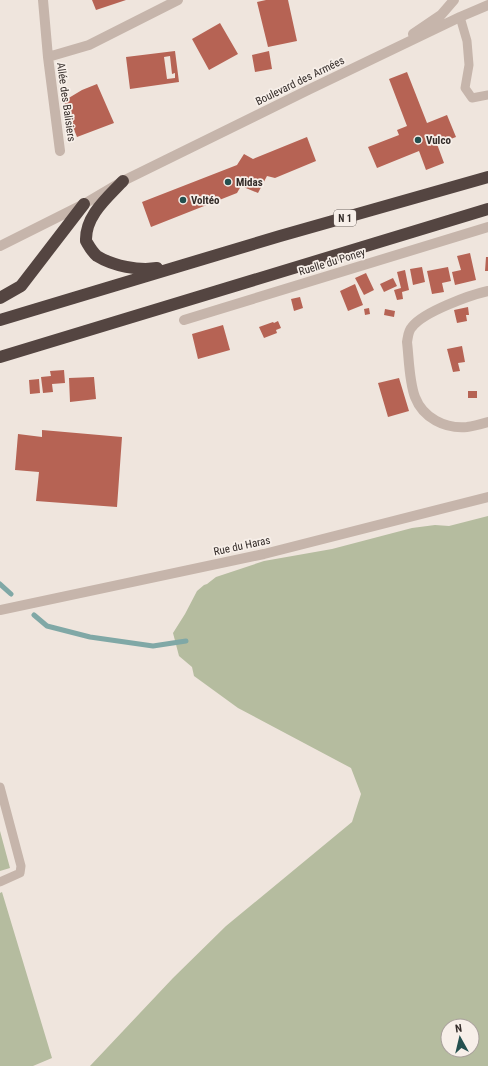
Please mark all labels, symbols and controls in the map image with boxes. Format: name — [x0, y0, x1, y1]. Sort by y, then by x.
street label: Boulevard des Armées — [254, 54, 346, 108]
street label: Allée des Balisiers — [54, 62, 78, 142]
place label: Vulco — [426, 134, 451, 147]
marker: Vulco — [413, 135, 423, 145]
place label: Midas — [236, 176, 263, 189]
marker: Midas — [223, 177, 233, 187]
place label: Voltéo — [191, 194, 220, 207]
marker: Voltéo — [178, 195, 188, 205]
road number: N 1 — [334, 210, 356, 226]
street label: Ruelle du Poney — [297, 246, 367, 278]
street label: Rue du Haras — [212, 534, 272, 558]
north arrow — [440, 1018, 480, 1058]
text: N — [454, 1022, 463, 1035]

